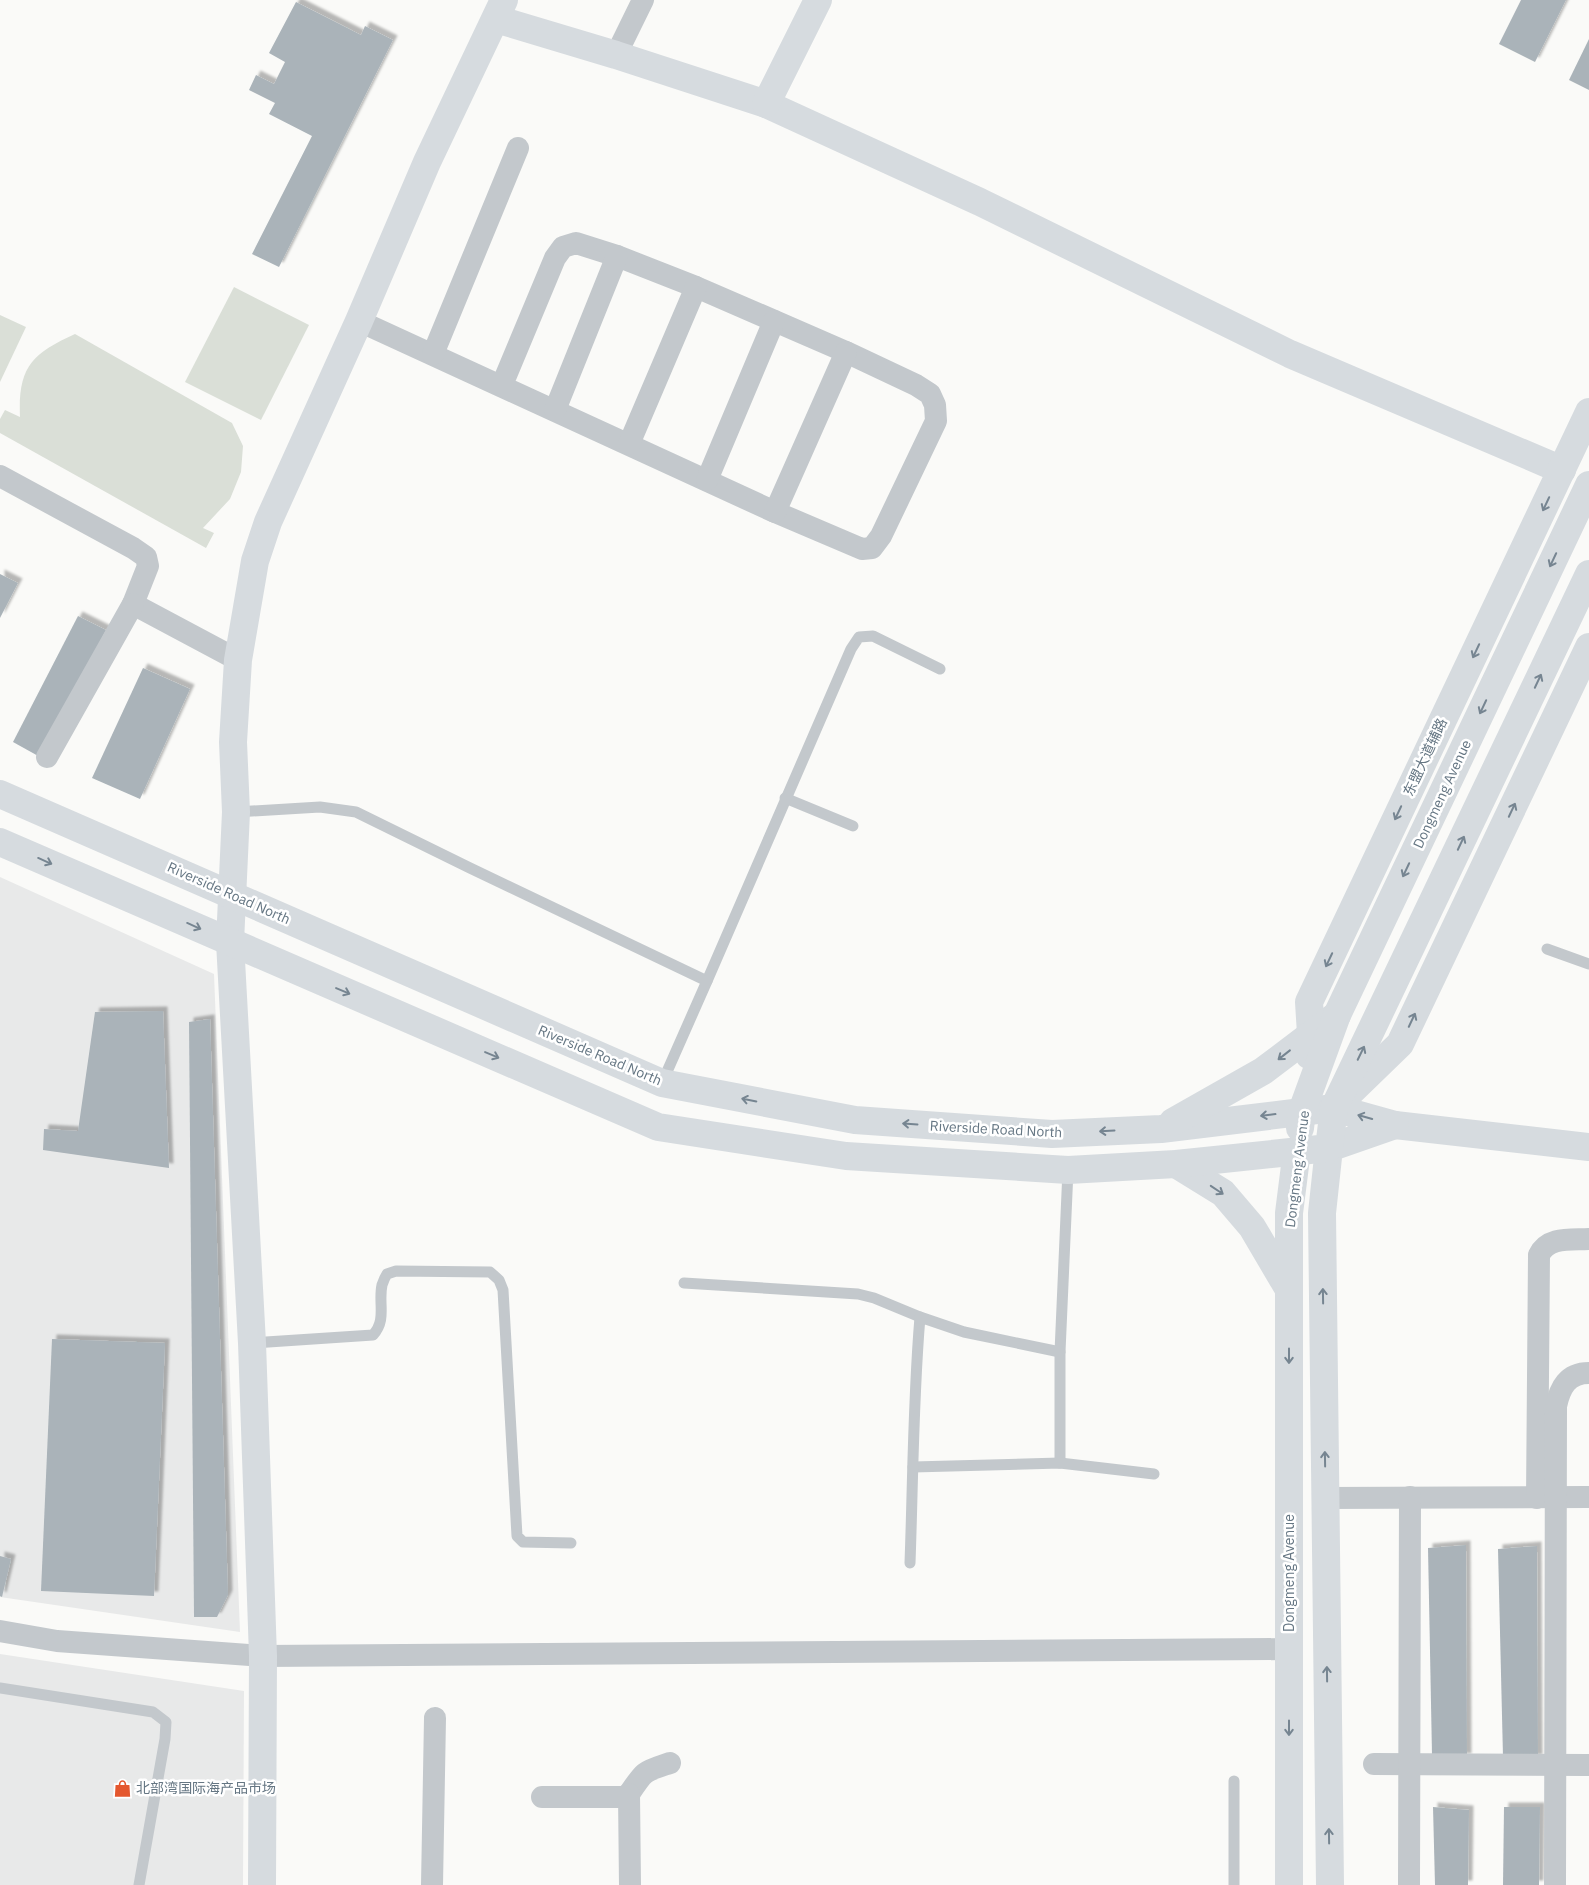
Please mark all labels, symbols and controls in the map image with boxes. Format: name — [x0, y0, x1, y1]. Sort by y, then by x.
one-way arrow — [1540, 496, 1550, 511]
one-way arrow — [1548, 553, 1558, 568]
one-way arrow — [1471, 643, 1480, 658]
one-way arrow — [1533, 673, 1543, 688]
one-way arrow — [1478, 699, 1487, 714]
street label: 东盟大道辅路 — [1399, 715, 1451, 799]
street label: Dongmeng Avenue — [1409, 736, 1475, 851]
one-way arrow — [1507, 803, 1517, 818]
one-way arrow — [1393, 805, 1403, 820]
one-way arrow — [1457, 836, 1466, 851]
one-way arrow — [37, 857, 52, 867]
street label: Riverside Road North — [165, 858, 293, 928]
one-way arrow — [1401, 862, 1410, 877]
one-way arrow — [186, 922, 201, 932]
one-way arrow — [1323, 952, 1333, 967]
one-way arrow — [335, 986, 350, 996]
one-way arrow — [1407, 1013, 1417, 1028]
street label: Riverside Road North — [535, 1021, 665, 1089]
one-way arrow — [1357, 1046, 1366, 1061]
one-way arrow — [1278, 1050, 1291, 1061]
one-way arrow — [484, 1051, 499, 1061]
one-way arrow — [742, 1094, 758, 1104]
street label: Dongmeng Avenue — [1281, 1109, 1313, 1229]
one-way arrow — [1261, 1110, 1277, 1120]
one-way arrow — [1358, 1111, 1374, 1121]
street label: Riverside Road North — [929, 1117, 1063, 1141]
one-way arrow — [902, 1119, 918, 1129]
one-way arrow — [1099, 1127, 1115, 1136]
one-way arrow — [1210, 1185, 1224, 1195]
one-way arrow — [1318, 1289, 1328, 1305]
one-way arrow — [1284, 1347, 1294, 1363]
one-way arrow — [1320, 1451, 1330, 1468]
street label: Dongmeng Avenue — [1280, 1514, 1298, 1632]
one-way arrow — [1322, 1666, 1332, 1682]
one-way arrow — [1284, 1720, 1294, 1736]
shop icon: 北部湾国际海产品市场 — [112, 1778, 132, 1798]
place label: 北部湾国际海产品市场 — [136, 1779, 276, 1797]
one-way arrow — [1324, 1829, 1334, 1845]

